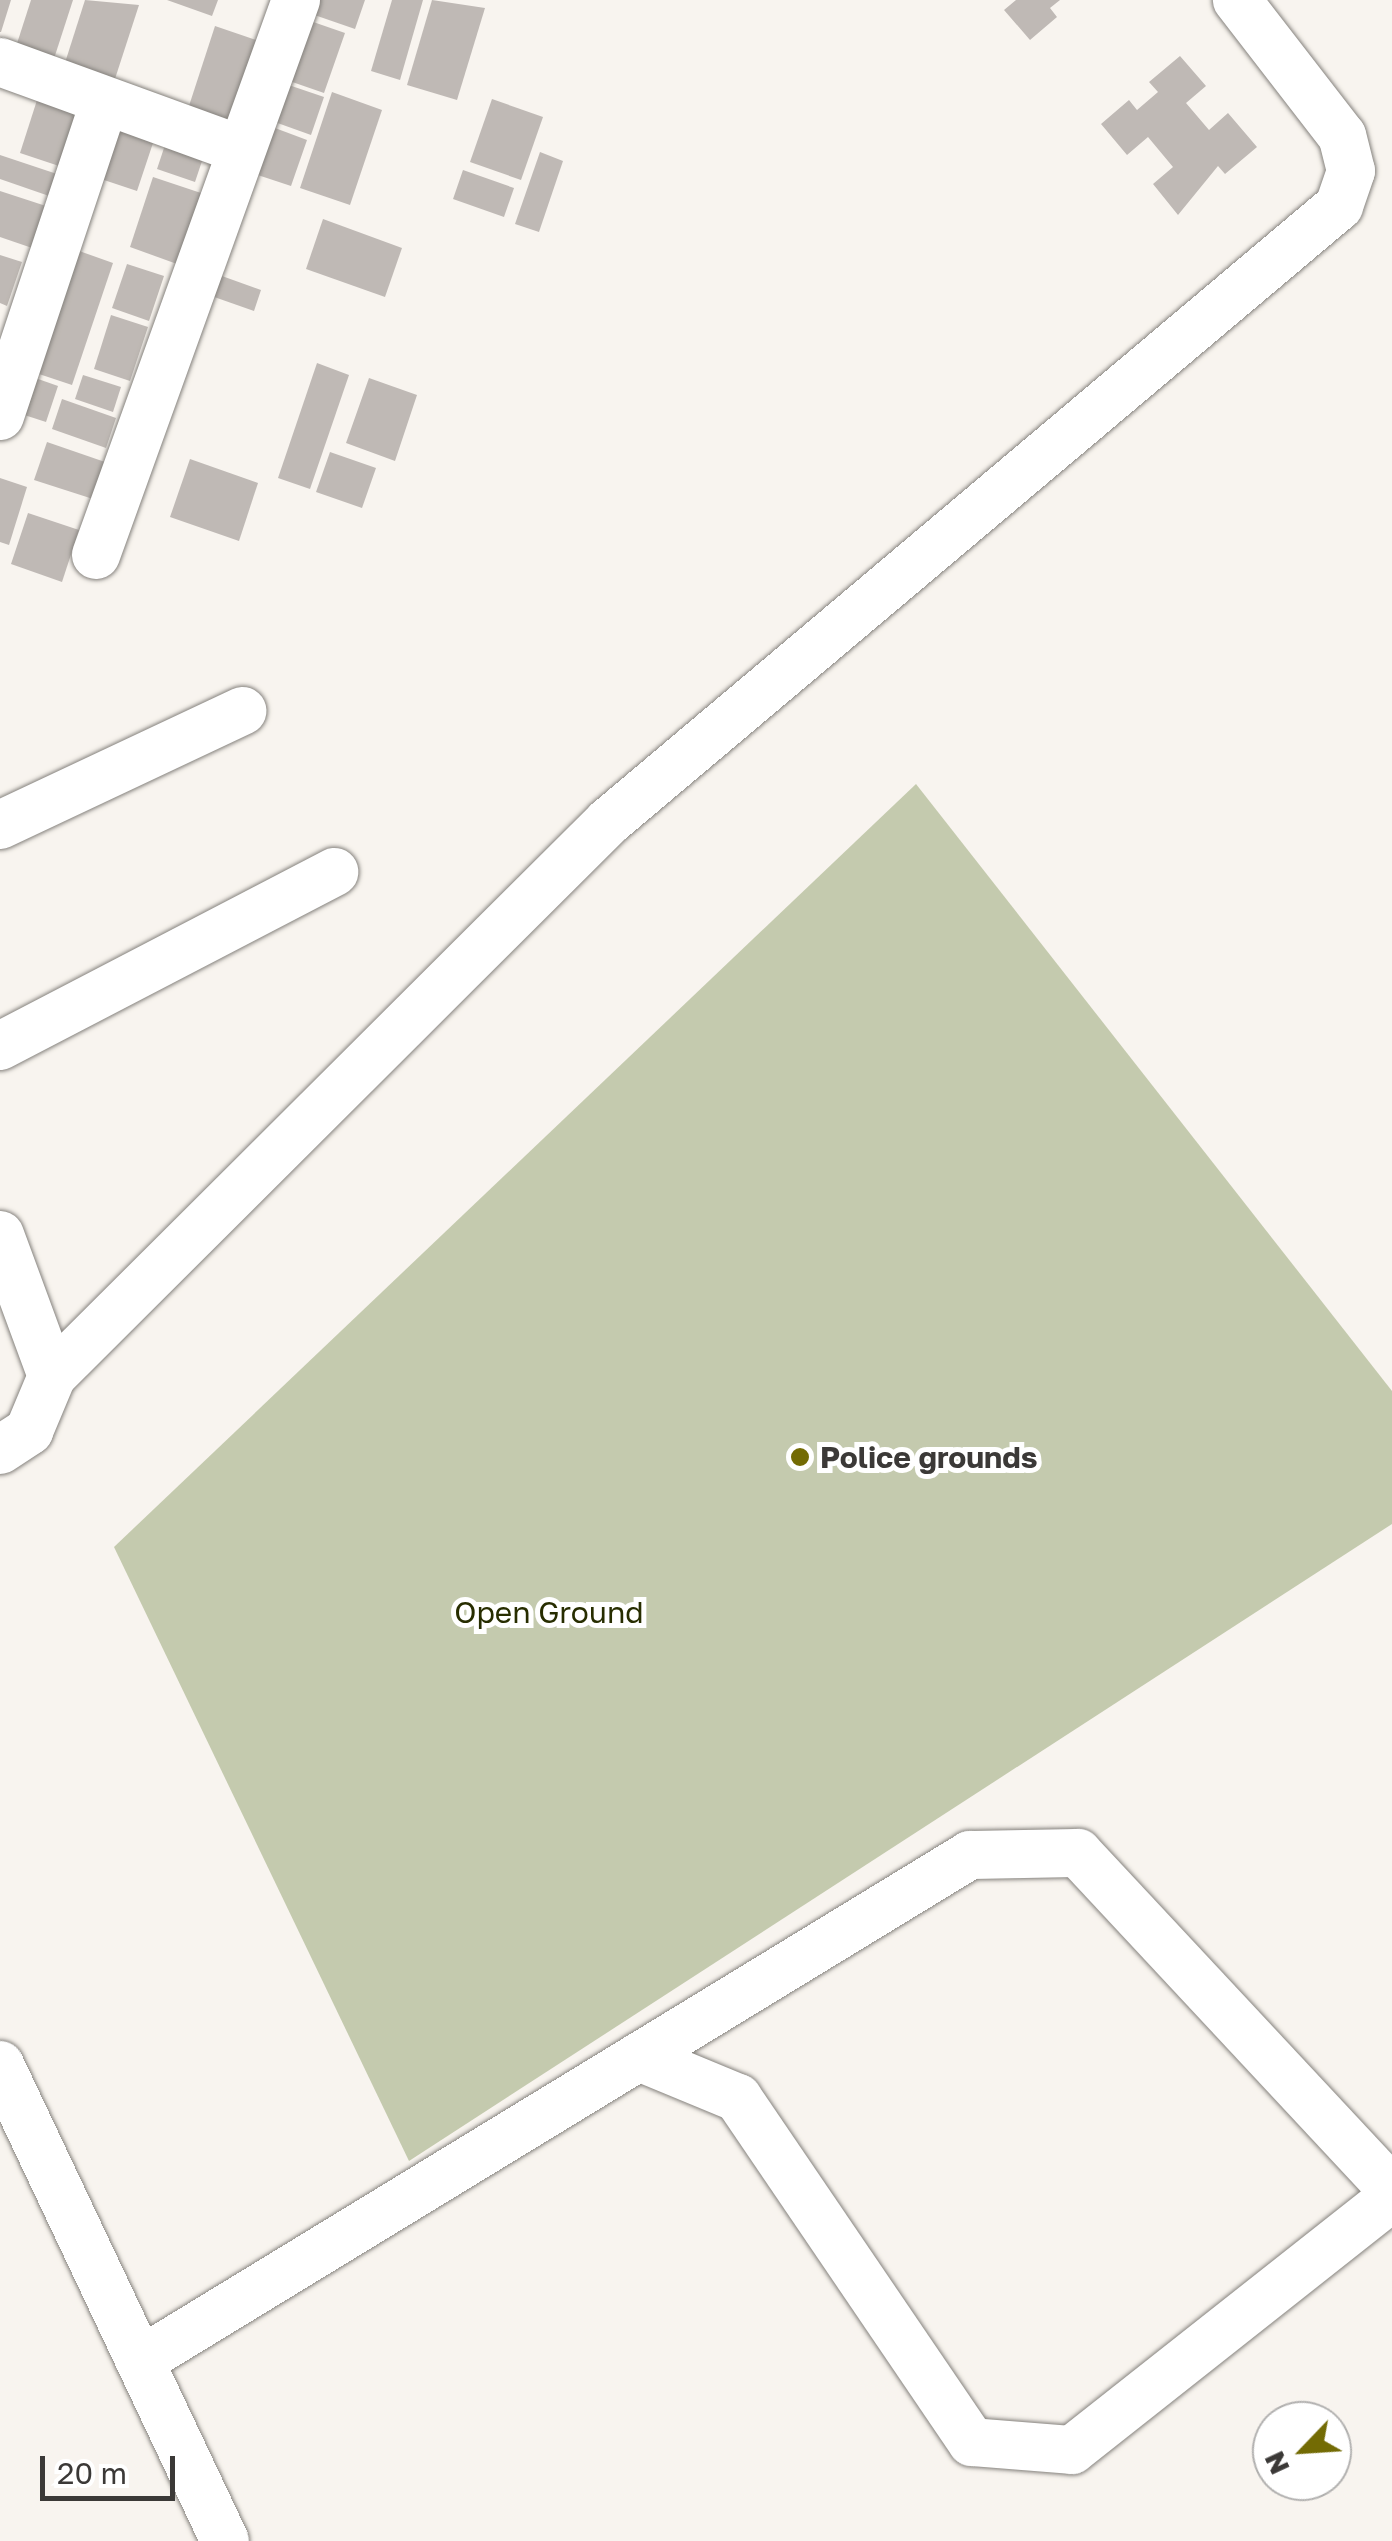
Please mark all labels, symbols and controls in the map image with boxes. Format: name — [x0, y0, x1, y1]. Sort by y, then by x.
place label: Police grounds — [820, 1439, 1037, 1475]
marker: Police grounds — [789, 1446, 811, 1468]
park label: Open Ground — [454, 1594, 644, 1630]
north arrow — [1252, 2401, 1352, 2501]
scale bar — [45, 2436, 180, 2498]
text: N — [1257, 2446, 1296, 2480]
text: 20 m — [57, 2455, 127, 2491]

